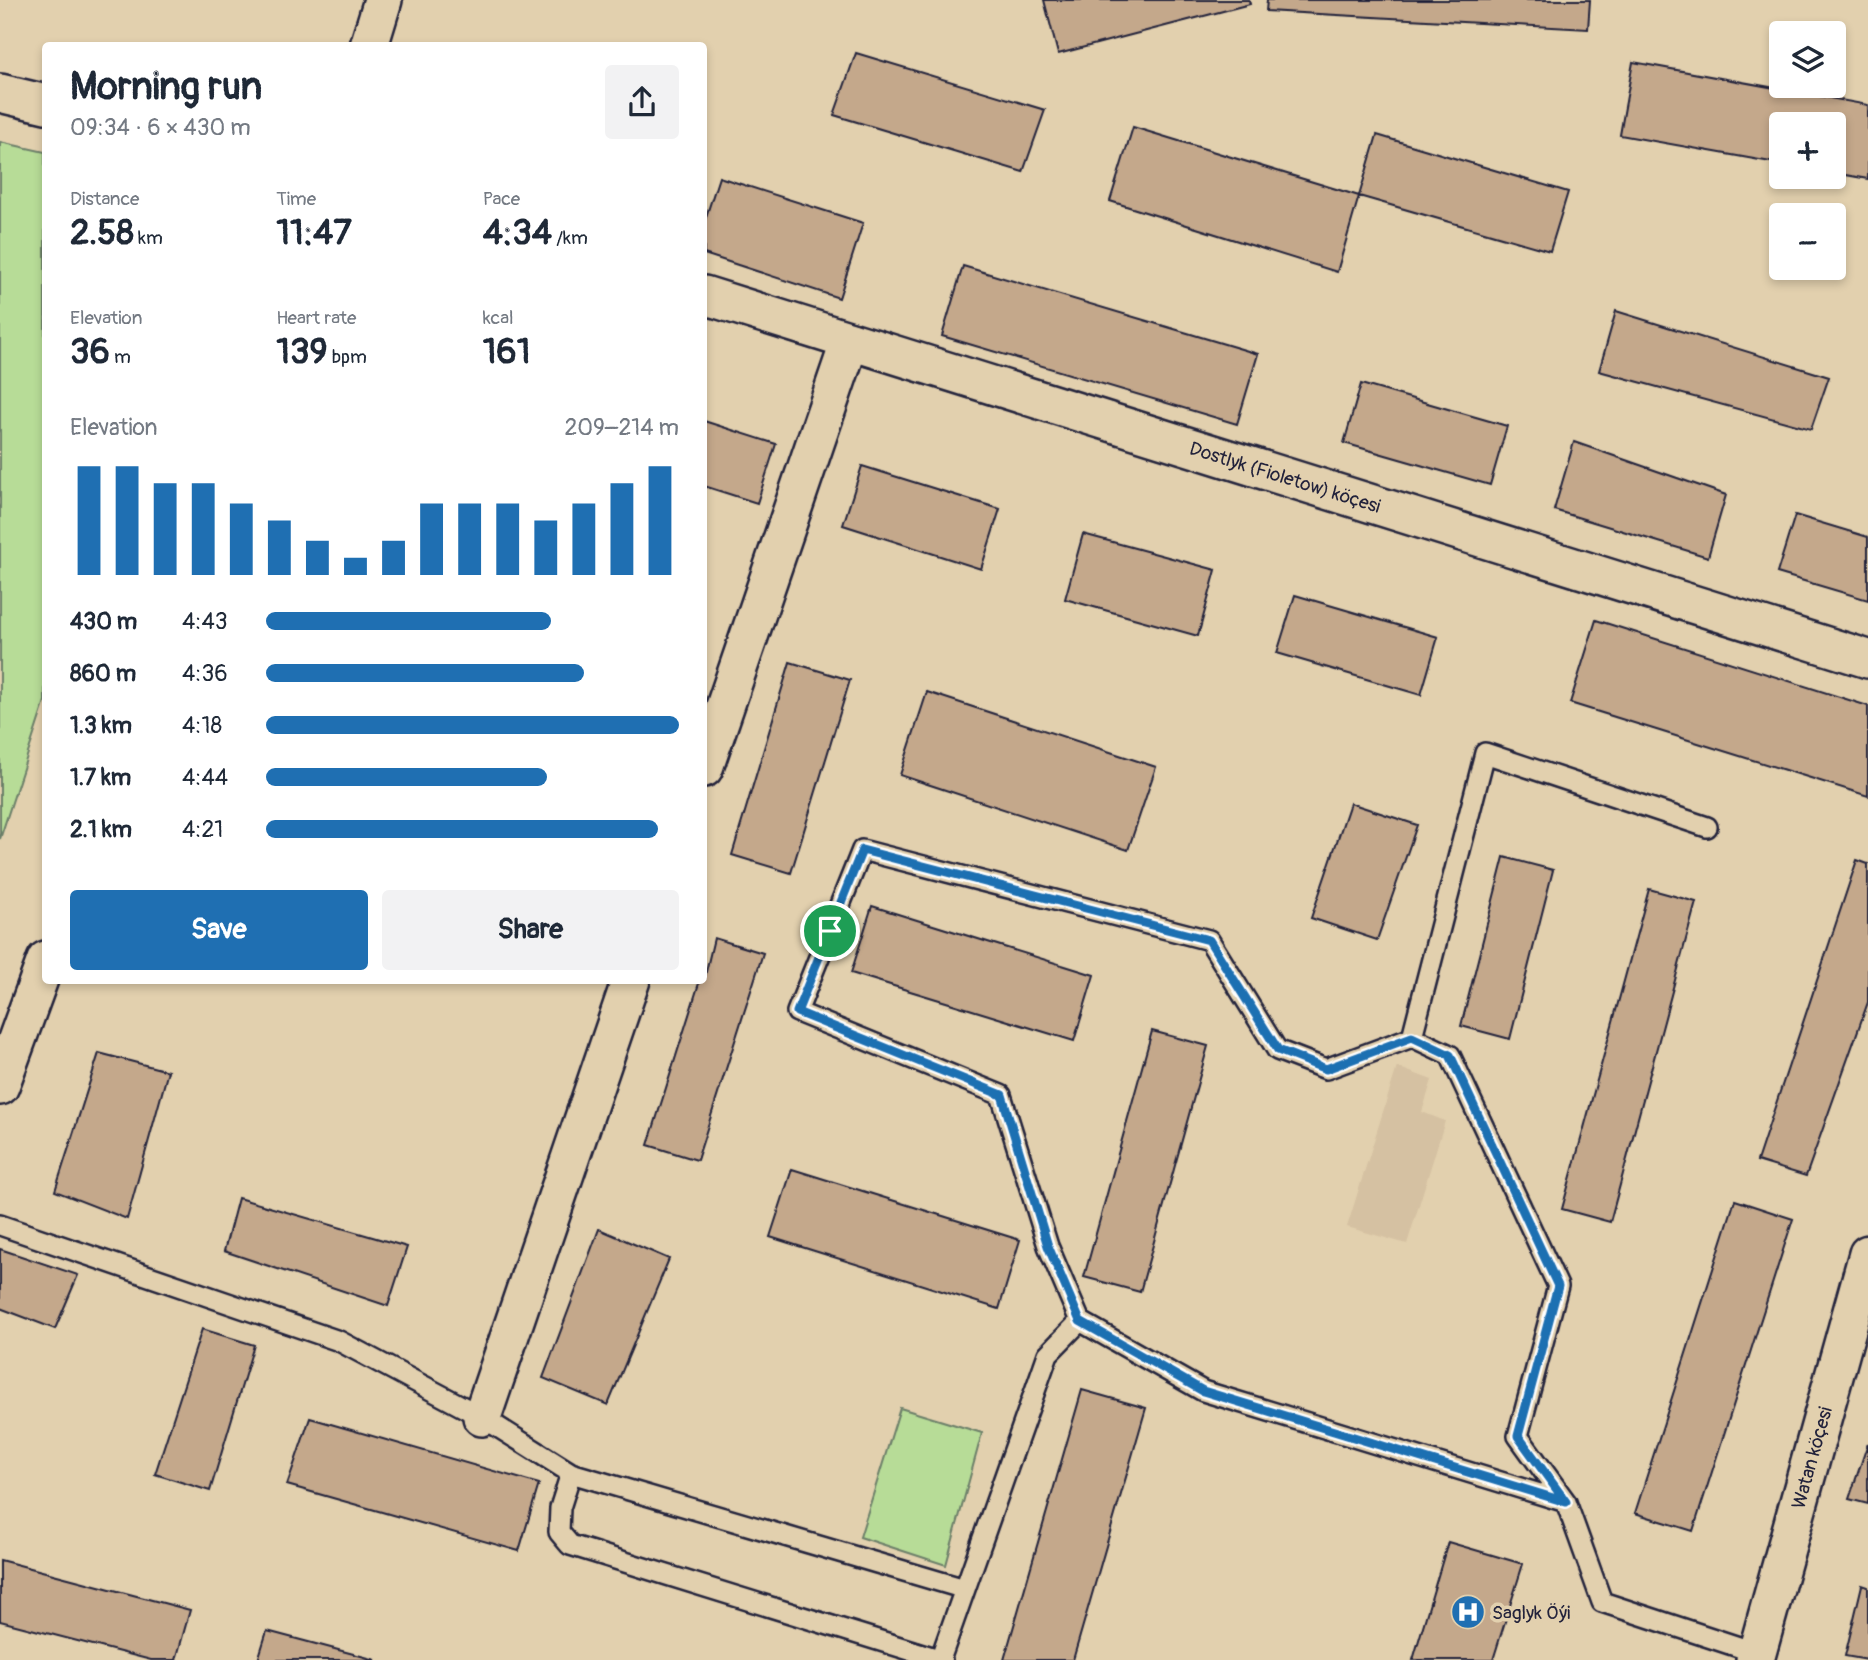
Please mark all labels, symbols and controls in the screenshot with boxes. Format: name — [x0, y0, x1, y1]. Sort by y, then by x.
map controls — [1769, 21, 1846, 280]
button: layers — [1769, 21, 1846, 98]
text: Morning run — [70, 63, 262, 111]
button: share — [605, 65, 679, 139]
button: + — [1769, 112, 1846, 189]
text: 09:34 · 6 × 430 m — [70, 113, 251, 142]
text: Distance — [70, 187, 139, 211]
text: Time — [276, 187, 316, 211]
text: Pace — [483, 187, 520, 211]
button: − — [1769, 203, 1846, 280]
text: 2.58 — [70, 211, 134, 255]
text: 11:47 — [276, 211, 352, 255]
text: 4:34 — [483, 211, 552, 255]
text: km — [134, 226, 163, 250]
text: /km — [552, 226, 588, 250]
text: Elevation — [70, 306, 142, 330]
text: Heart rate — [276, 306, 356, 330]
text: kcal — [483, 306, 514, 330]
text: 36 — [70, 330, 110, 374]
text: 139 — [276, 330, 328, 374]
text: 161 — [483, 330, 530, 374]
text: m — [110, 345, 131, 369]
text: bpm — [328, 345, 367, 369]
text: Elevation — [70, 413, 158, 442]
text: 209–214 m — [564, 413, 679, 442]
street label: Dostlyk (Fioletow) köçesi — [1186, 437, 1383, 519]
text: 430 m — [70, 607, 137, 636]
text: 4:43 — [182, 607, 228, 636]
text: 860 m — [70, 659, 136, 688]
text: 4:36 — [182, 659, 228, 688]
text: 1.3 km — [70, 711, 132, 740]
text: 4:18 — [182, 711, 222, 740]
text: 1.7 km — [70, 763, 131, 792]
text: 4:44 — [182, 763, 228, 792]
text: 2.1 km — [70, 815, 132, 844]
text: 4:21 — [182, 815, 223, 844]
button: Save — [70, 890, 368, 970]
button: Share — [382, 890, 679, 970]
pin — [800, 901, 860, 961]
icon: arrive — [811, 912, 849, 950]
street label: Watan köçesi — [1787, 1404, 1838, 1512]
hospital icon: Saglyk Öýi — [1449, 1593, 1487, 1631]
place label: Saglyk Öýi — [1492, 1601, 1571, 1625]

